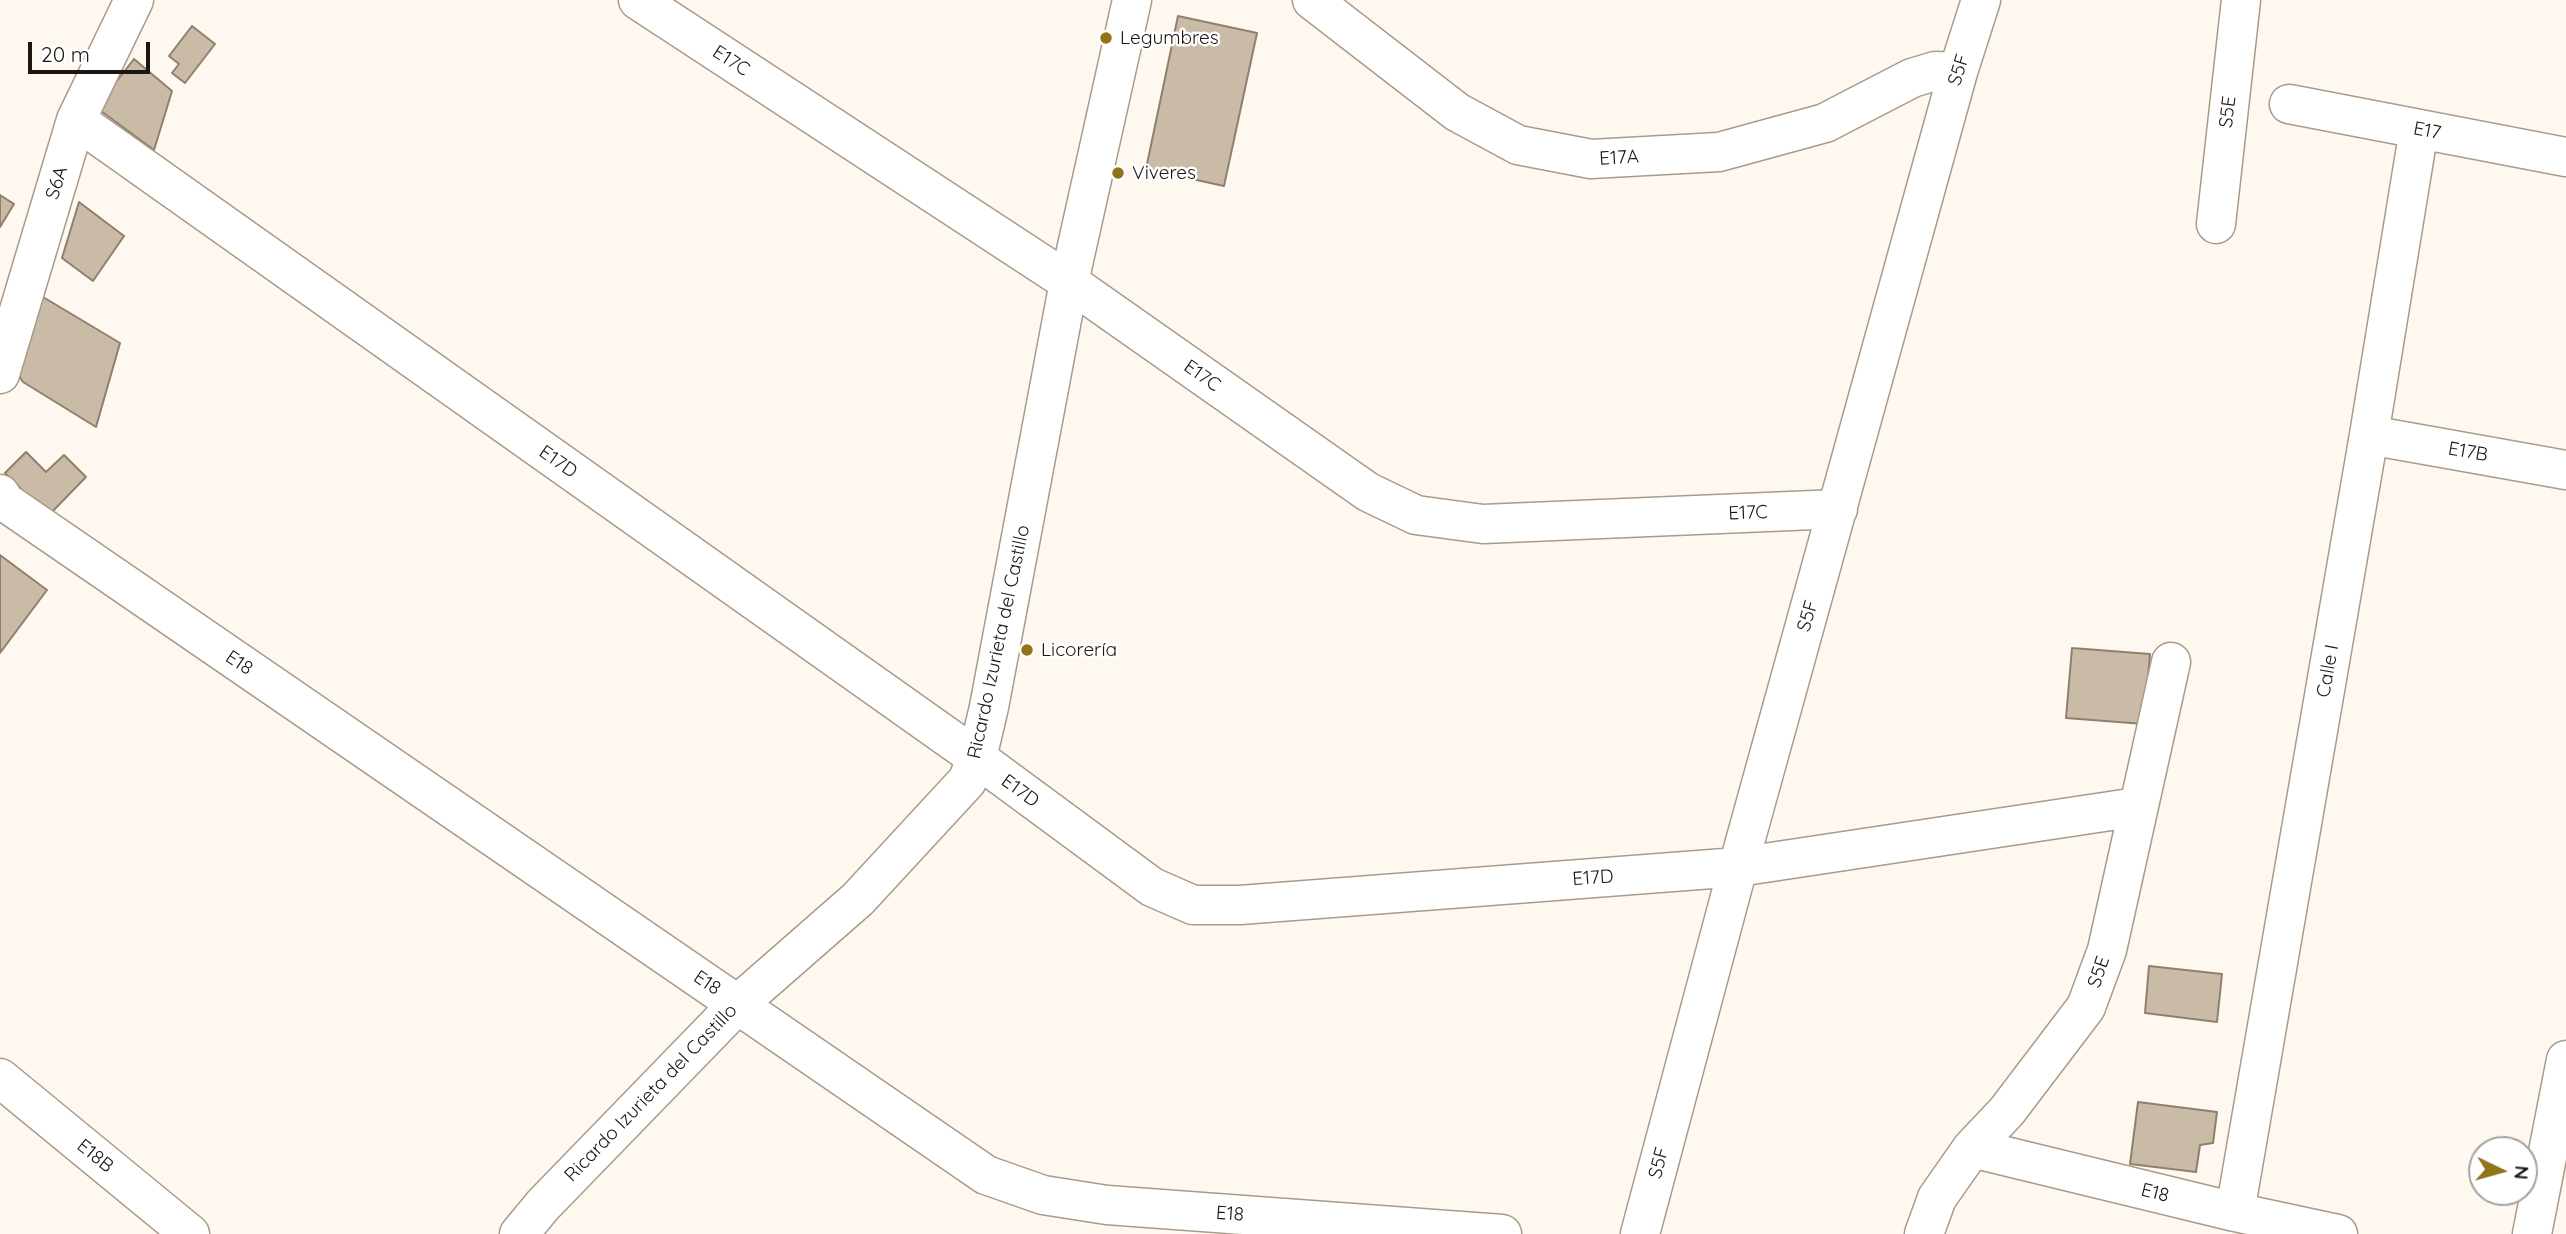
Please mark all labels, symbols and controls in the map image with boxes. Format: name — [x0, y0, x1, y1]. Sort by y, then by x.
place label: Legumbres — [1120, 27, 1219, 49]
scale bar — [32, 28, 154, 72]
marker: Legumbres — [1098, 30, 1114, 46]
text: 20 m — [41, 41, 90, 67]
street label: E17C — [708, 41, 754, 81]
street label: S5F — [1943, 51, 1975, 89]
street label: S5E — [2215, 95, 2241, 129]
street label: E17 — [2411, 117, 2443, 145]
street label: E17A — [1598, 146, 1640, 170]
place label: Viveres — [1132, 162, 1196, 184]
street label: S6A — [41, 164, 73, 202]
marker: Viveres — [1110, 165, 1126, 181]
street label: E17C — [1179, 355, 1225, 397]
street label: E17B — [2446, 437, 2490, 467]
street label: E17D — [535, 441, 581, 483]
street label: E17C — [1728, 501, 1768, 525]
street label: Ricardo Izurieta del Castillo — [963, 523, 1035, 761]
street label: S5F — [1793, 598, 1823, 634]
place label: Licorería — [1041, 639, 1117, 661]
marker: Licorería — [1019, 642, 1035, 658]
street label: Calle I — [2312, 643, 2344, 699]
street label: E18 — [221, 646, 257, 680]
street label: E17D — [997, 770, 1043, 812]
street label: E17D — [1572, 865, 1614, 891]
street label: S5E — [2083, 953, 2115, 991]
street label: E18 — [689, 966, 725, 1000]
street label: Ricardo Izurieta del Castillo — [560, 999, 742, 1187]
street label: E18B — [72, 1134, 118, 1178]
north arrow — [2468, 1136, 2538, 1206]
street label: S5F — [1644, 1145, 1674, 1181]
text: N — [2509, 1165, 2534, 1181]
street label: E18 — [2139, 1179, 2171, 1207]
street label: E18 — [1215, 1202, 1245, 1226]

